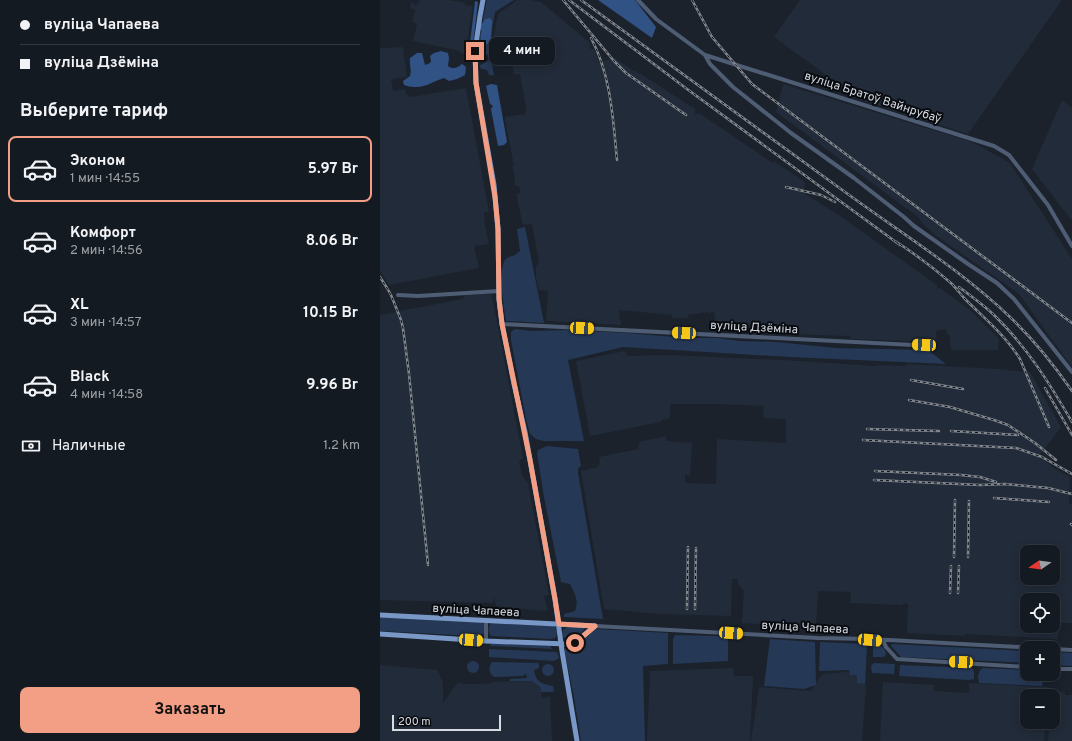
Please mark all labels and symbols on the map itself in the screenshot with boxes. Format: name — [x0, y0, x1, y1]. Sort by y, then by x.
callout: 4 мин — [489, 37, 555, 65]
route end — [466, 42, 484, 60]
street label: вуліца Братоў Вайнрубаў — [802, 68, 943, 128]
street label: вуліца Дзёміна — [710, 318, 798, 338]
car — [570, 321, 594, 335]
car — [672, 326, 696, 340]
car — [912, 338, 936, 352]
north arrow — [1020, 545, 1060, 585]
street label: вуліца Чапаева — [432, 601, 520, 621]
street label: вуліца Чапаева — [761, 618, 849, 638]
car — [719, 626, 743, 640]
car — [459, 633, 483, 647]
car — [858, 633, 882, 647]
route start — [566, 634, 584, 652]
car — [949, 655, 973, 669]
scale bar — [392, 713, 501, 732]

